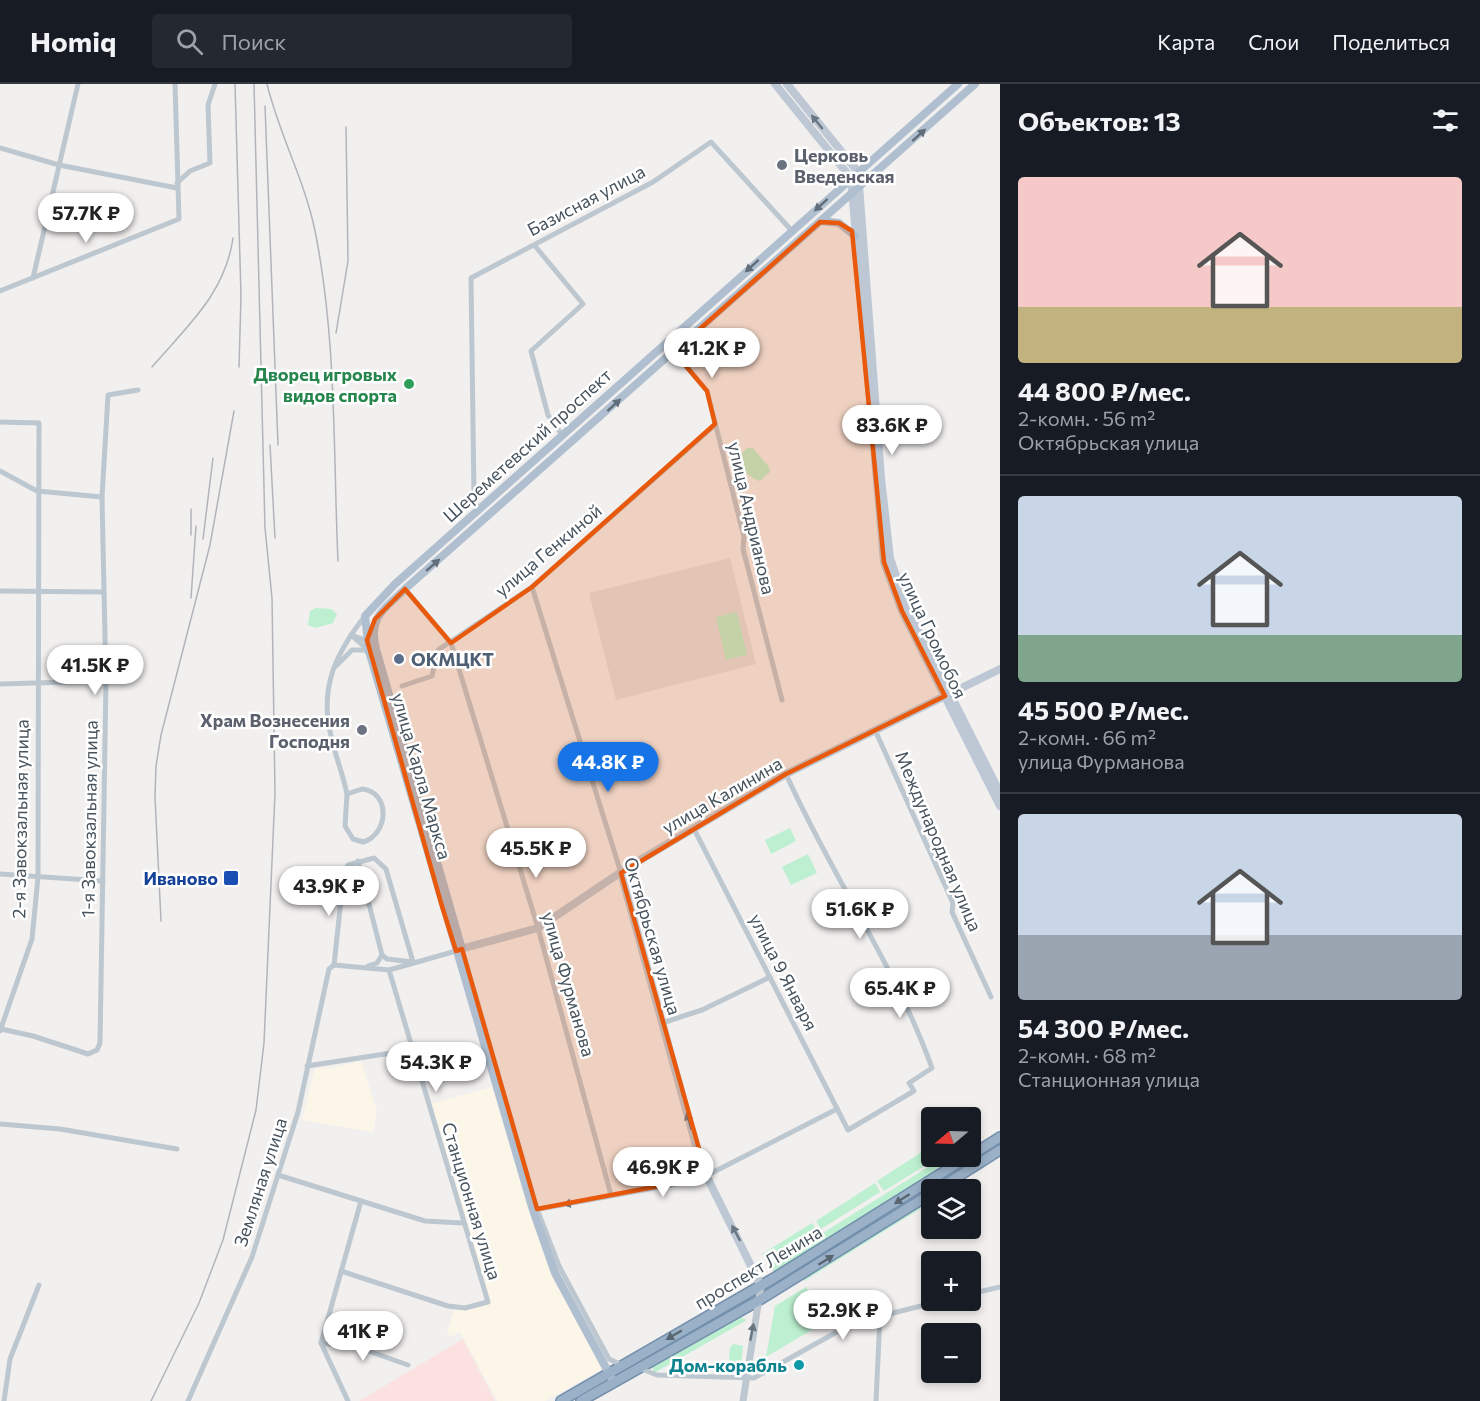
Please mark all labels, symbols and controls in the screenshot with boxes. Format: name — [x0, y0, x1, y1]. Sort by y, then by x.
search box — [152, 14, 572, 68]
text: Homiq — [30, 24, 116, 58]
icon: search — [173, 25, 206, 58]
text: Поиск — [221, 28, 286, 55]
text: Карта — [1157, 29, 1215, 54]
text: Слои — [1248, 29, 1299, 54]
text: Поделиться — [1332, 29, 1450, 54]
icon: filters — [1429, 104, 1462, 137]
text: Объектов: 13 — [1018, 105, 1181, 136]
one-way arrow — [811, 114, 824, 130]
one-way arrow — [911, 128, 926, 142]
place label: Церковь Введенская — [794, 144, 895, 187]
marker: Церковь Введенская — [775, 158, 789, 172]
street label: Базисная улица — [523, 160, 649, 240]
pin: 57.7K ₽ — [31, 193, 141, 244]
one-way arrow — [814, 198, 829, 211]
text: 57.7K ₽ — [52, 200, 120, 224]
icon: home — [1186, 216, 1294, 324]
one-way arrow — [745, 259, 760, 272]
pin: 41.2K ₽ — [657, 328, 767, 379]
text: 41.2K ₽ — [678, 335, 746, 359]
place label: Дворец игровых видов спорта — [254, 363, 397, 406]
street label: Шереметевский проспект — [438, 363, 616, 526]
text: 44 800 ₽/мес. — [1018, 375, 1191, 406]
marker: Дворец игровых видов спорта — [402, 377, 416, 391]
one-way arrow — [606, 399, 621, 412]
pin: 83.6K ₽ — [837, 405, 947, 456]
text: 2-комн. · 56 m² — [1018, 406, 1155, 430]
text: 83.6K ₽ — [856, 412, 928, 436]
text: Октябрьская улица — [1018, 430, 1199, 454]
street label: улица Андрианова — [724, 440, 780, 596]
street label: улица Генкиной — [490, 499, 606, 601]
icon: home — [1186, 535, 1294, 643]
one-way arrow — [425, 559, 440, 572]
street label: улица Громобоя — [894, 568, 972, 702]
pin: 41.5K ₽ — [40, 645, 150, 696]
place label: ОКМЦКТ — [411, 648, 494, 670]
text: 41.5K ₽ — [61, 652, 129, 676]
marker: ОКМЦКТ — [392, 652, 406, 666]
street label: улица Карла Маркса — [388, 690, 456, 862]
text: 45 500 ₽/мес. — [1018, 694, 1189, 725]
place label: Храм Вознесения Господня — [200, 709, 350, 752]
street label: 2-я Завокзальная улица — [7, 719, 33, 919]
street label: 1-я Завокзальная улица — [76, 720, 102, 918]
marker: Храм Вознесения Господня — [355, 723, 369, 737]
text: 2-комн. · 66 m² — [1018, 725, 1156, 749]
pin: 44.8K ₽ — [553, 742, 663, 793]
street label: Международная улица — [891, 748, 987, 934]
text: 44.8K ₽ — [572, 749, 644, 773]
text: улица Фурманова — [1018, 749, 1185, 773]
street label: улица Калинина — [658, 752, 786, 838]
pin: 45.5K ₽ — [481, 828, 591, 879]
text: 45.5K ₽ — [500, 835, 572, 859]
icon: home — [1186, 853, 1294, 961]
street label: Октябрьская улица — [620, 855, 686, 1017]
pin: 43.9K ₽ — [274, 866, 384, 917]
place label: Иваново — [143, 867, 218, 889]
marker: Иваново — [222, 869, 240, 887]
text: 43.9K ₽ — [293, 873, 365, 897]
pin: 51.6K ₽ — [805, 889, 915, 940]
text: 51.6K ₽ — [825, 896, 895, 920]
street label: улица Фурманова — [538, 909, 600, 1059]
street label: улица 9 Января — [745, 910, 823, 1034]
pin: 65.4K ₽ — [845, 968, 955, 1019]
text: 65.4K ₽ — [864, 975, 936, 999]
text: 54 300 ₽/мес. — [1018, 1012, 1189, 1043]
pin: 54.3K ₽ — [381, 1042, 491, 1093]
text: 2-комн. · 68 m² — [1018, 1043, 1156, 1067]
text: 54.3K ₽ — [400, 1049, 472, 1073]
text: Станционная улица — [1018, 1067, 1200, 1091]
north arrow — [921, 1107, 981, 1167]
map controls — [921, 1107, 981, 1383]
one-way arrow — [684, 1112, 693, 1130]
street label: Земляная улица — [229, 1115, 291, 1249]
street label: Станционная улица — [438, 1120, 506, 1282]
pin: 46.9K ₽ — [608, 1147, 718, 1198]
text: 46.9K ₽ — [627, 1154, 699, 1178]
button: layers — [921, 1179, 981, 1239]
one-way arrow — [894, 1193, 910, 1204]
one-way arrow — [562, 1199, 581, 1208]
street label: проспект Ленина — [690, 1220, 826, 1314]
one-way arrow — [732, 1224, 741, 1241]
button: + — [921, 1251, 981, 1311]
one-way arrow — [817, 1254, 834, 1265]
pin: 52.9K ₽ — [788, 1290, 898, 1341]
text: 52.9K ₽ — [807, 1297, 879, 1321]
pin: 41K ₽ — [321, 1311, 405, 1362]
text: 41K ₽ — [337, 1318, 389, 1342]
one-way arrow — [748, 1323, 757, 1342]
button: − — [921, 1323, 981, 1383]
one-way arrow — [665, 1330, 682, 1340]
place label: Дом-корабль — [669, 1354, 787, 1376]
marker: Дом-корабль — [792, 1358, 806, 1372]

